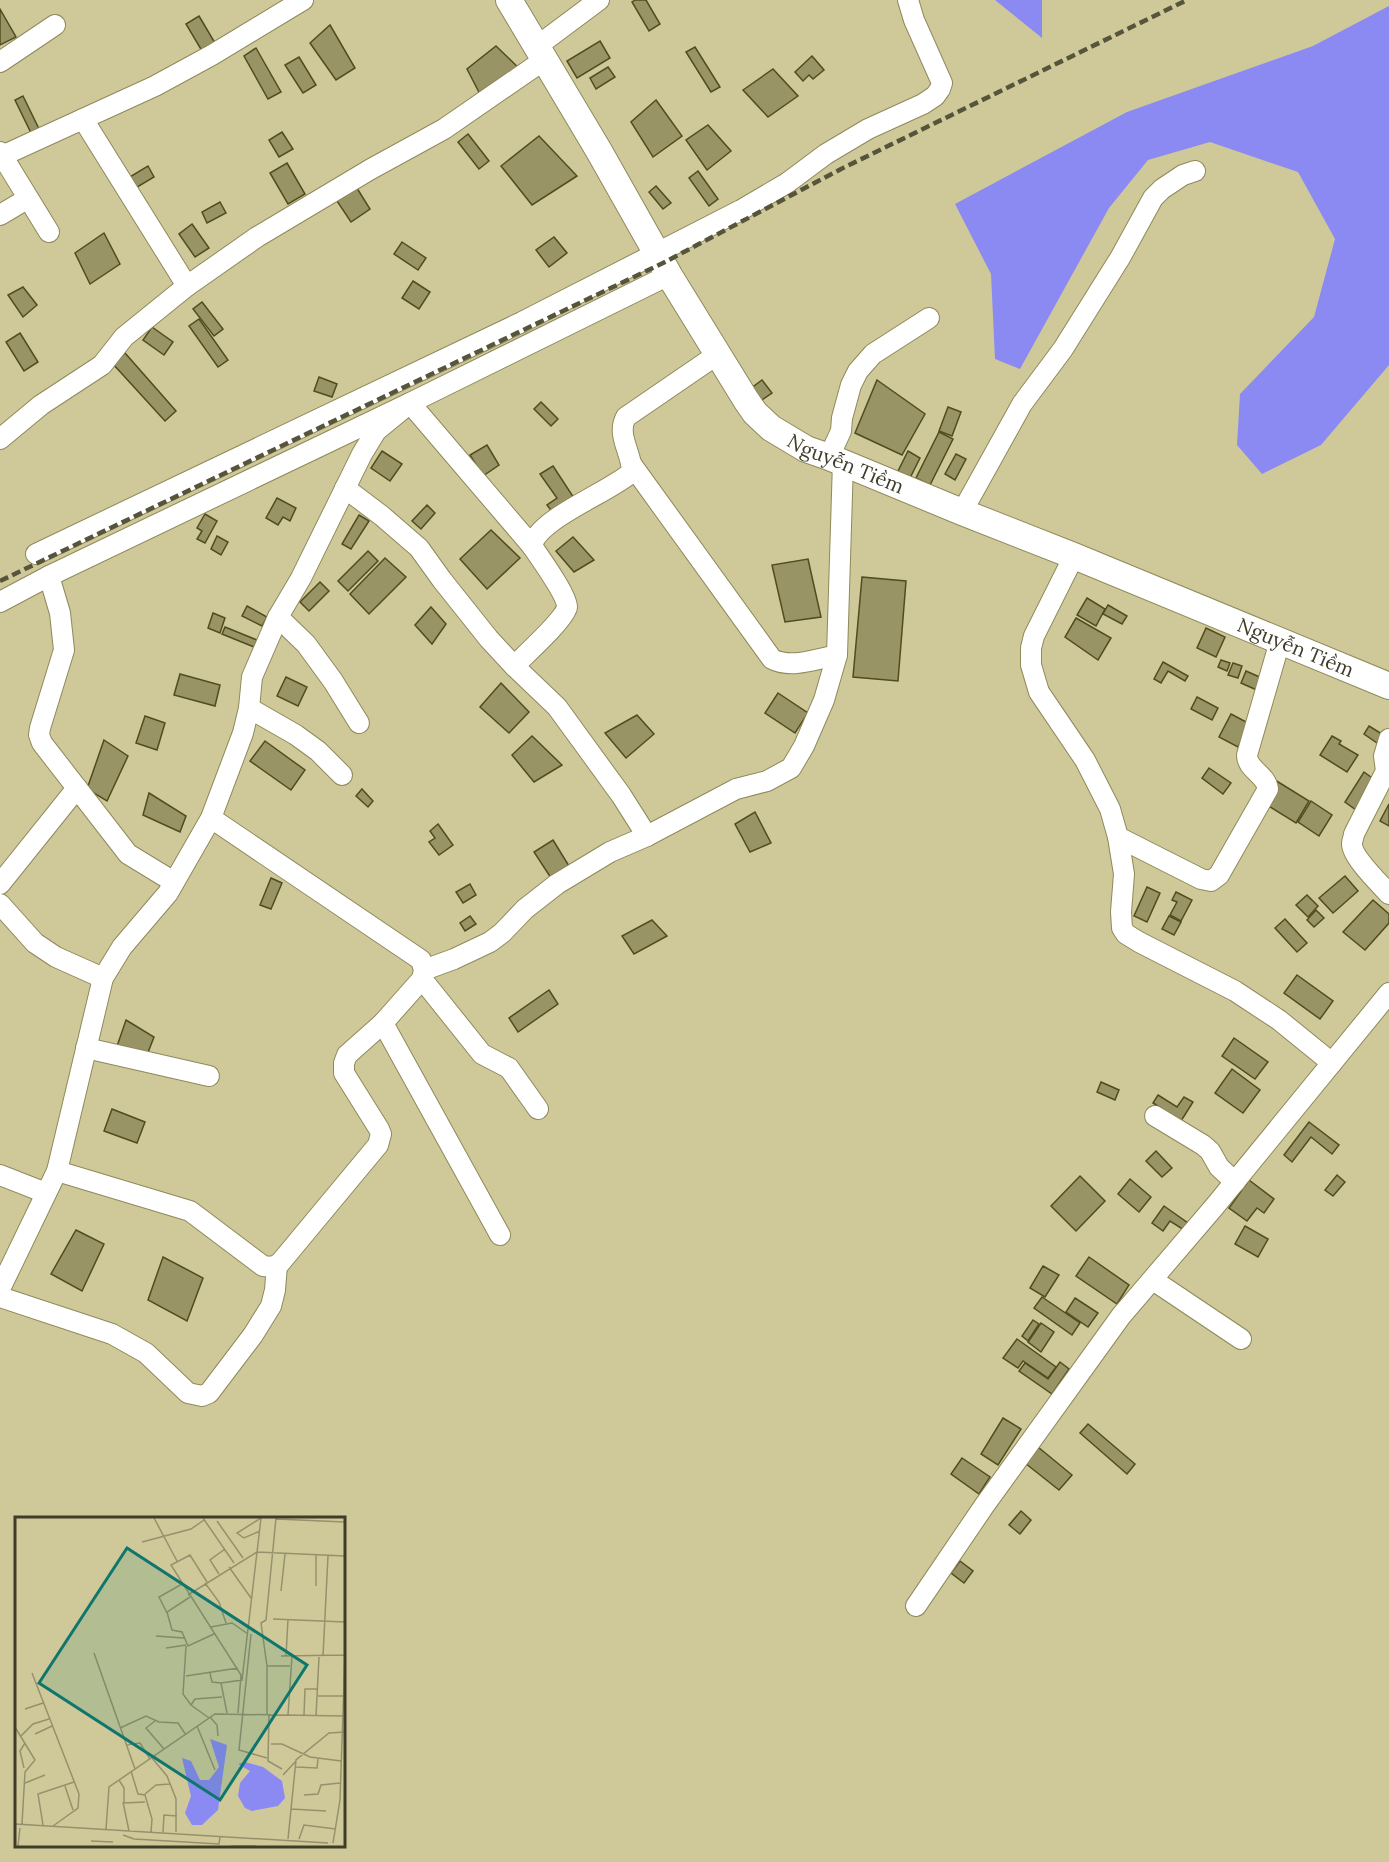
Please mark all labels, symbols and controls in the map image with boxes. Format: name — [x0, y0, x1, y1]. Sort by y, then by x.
street label: Nguyễn Tiềm — [783, 428, 908, 499]
street label: Nguyễn Tiềm — [1234, 612, 1358, 682]
inset map — [15, 1517, 345, 1847]

